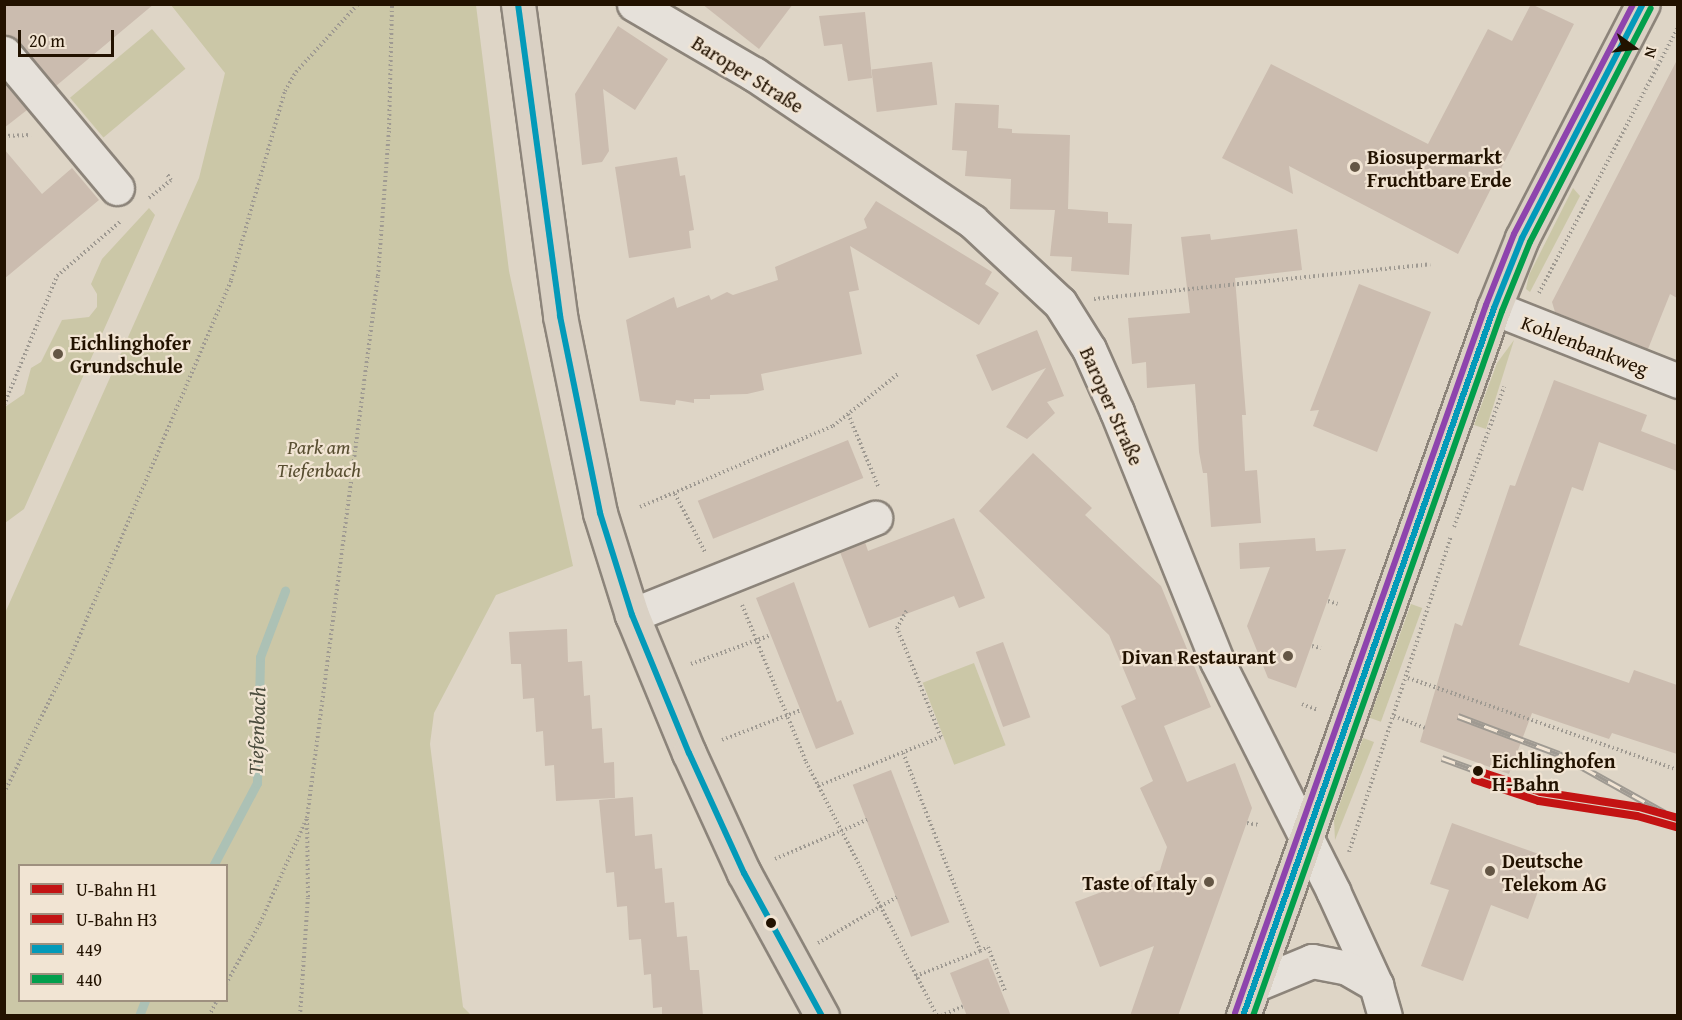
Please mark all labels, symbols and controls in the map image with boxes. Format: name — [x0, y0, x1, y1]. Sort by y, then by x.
scale bar — [21, 18, 117, 56]
north arrow — [1604, 18, 1664, 78]
text: 20 m — [29, 27, 65, 54]
street label: Baroper Straße — [688, 30, 808, 118]
text: N — [1638, 44, 1664, 61]
place label: Biosupermarkt Fruchtbare Erde — [1367, 144, 1512, 191]
marker: Biosupermarkt Fruchtbare Erde — [1348, 160, 1362, 174]
street label: Kohlenbankweg — [1518, 310, 1652, 380]
place label: Eichlinghofer Grundschule — [70, 330, 191, 377]
street label: Baroper Straße — [1075, 343, 1149, 469]
marker: Eichlinghofer Grundschule — [51, 347, 65, 361]
park label: Park am Tiefenbach — [277, 434, 361, 481]
place label: Divan Restaurant — [1122, 644, 1276, 668]
marker: Divan Restaurant — [1281, 649, 1295, 663]
water label: Tiefenbach — [243, 686, 271, 776]
place label: Eichlinghofen H-Bahn — [1492, 748, 1615, 795]
marker: Eichlinghofen H-Bahn — [1469, 762, 1487, 780]
place label: Deutsche Telekom AG — [1502, 848, 1607, 895]
legend — [18, 864, 228, 1002]
marker: Deutsche Telekom AG — [1483, 864, 1497, 878]
place label: Taste of Italy — [1082, 870, 1197, 894]
marker: Taste of Italy — [1202, 875, 1216, 889]
text: U-Bahn H1 — [76, 876, 158, 903]
text: U-Bahn H3 — [76, 906, 158, 933]
unlabelled marker — [765, 917, 777, 929]
text: 449 — [76, 936, 102, 963]
text: 440 — [76, 966, 102, 993]

